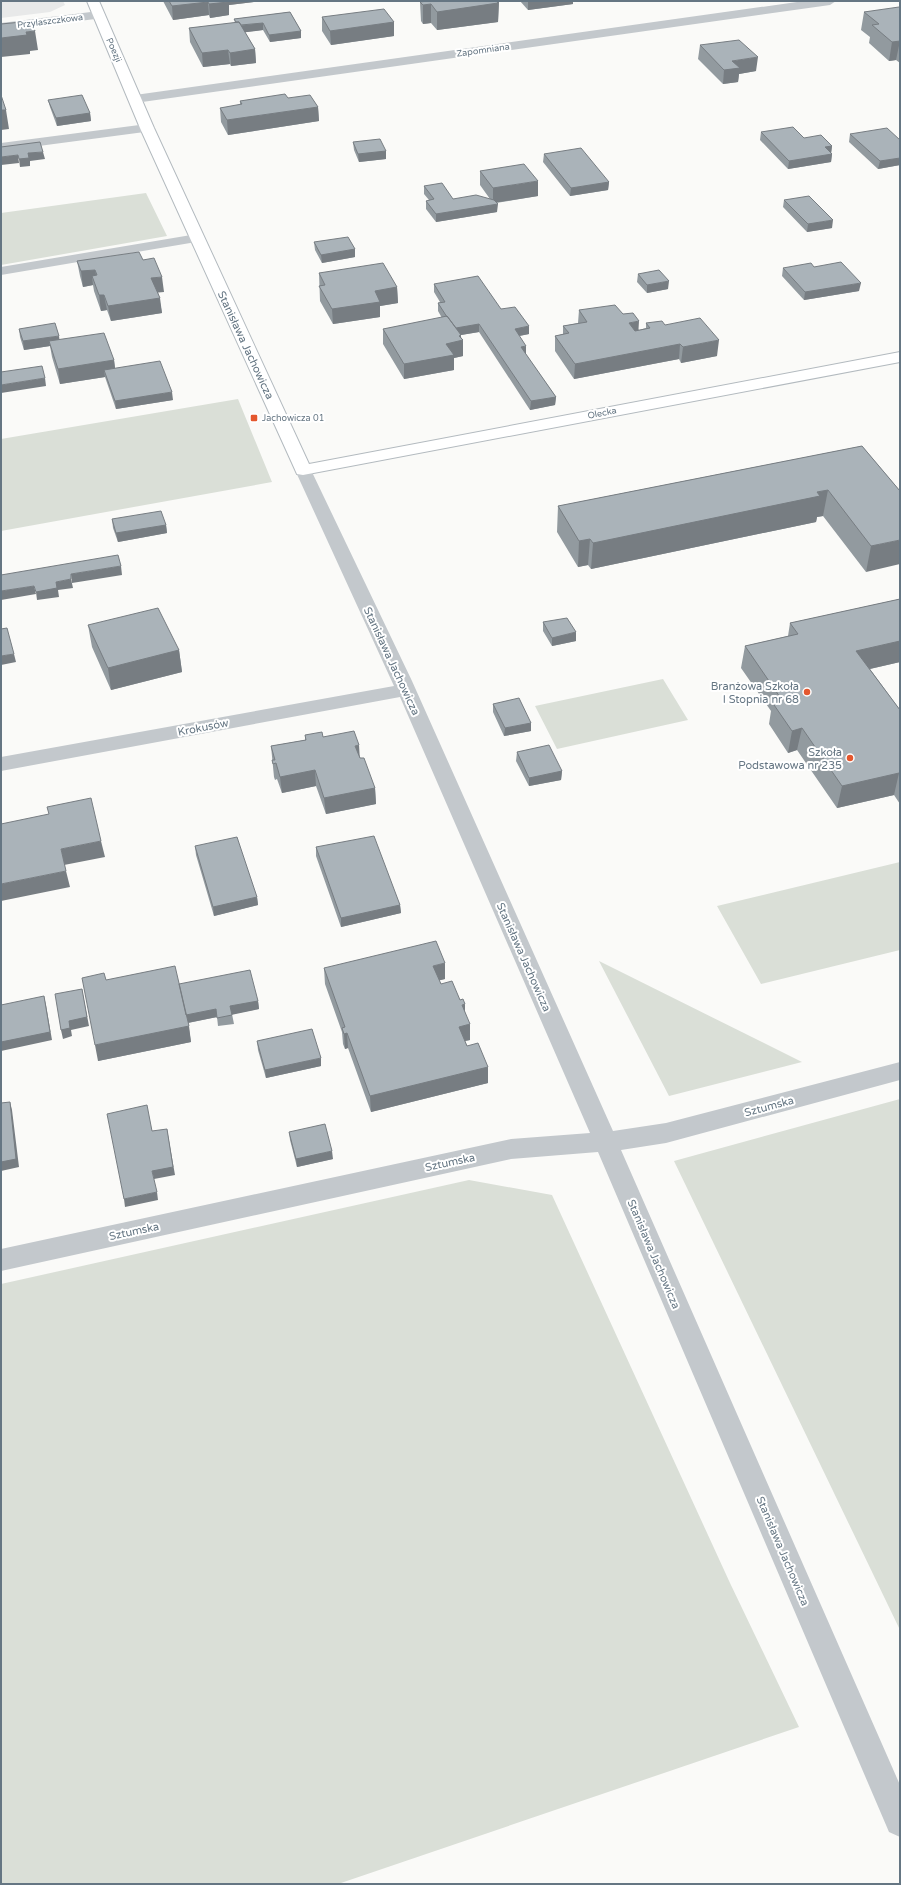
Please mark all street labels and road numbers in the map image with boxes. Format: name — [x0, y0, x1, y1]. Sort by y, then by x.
street label: Przylaszczkowa — [16, 12, 84, 31]
street label: Poezji — [103, 36, 124, 64]
street label: Zapomniana — [456, 41, 510, 60]
street label: Stanisława Jachowicza — [215, 289, 276, 401]
street label: Olecka — [587, 405, 617, 422]
street label: Stanisława Jachowicza — [361, 605, 422, 717]
street label: Krokusów — [177, 716, 230, 739]
street label: Stanisława Jachowicza — [494, 901, 553, 1014]
street label: Sztumska — [743, 1094, 795, 1119]
street label: Sztumska — [424, 1151, 476, 1174]
street label: Stanisława Jachowicza — [625, 1197, 683, 1311]
street label: Sztumska — [108, 1220, 160, 1243]
street label: Stanisława Jachowicza — [754, 1494, 812, 1608]

